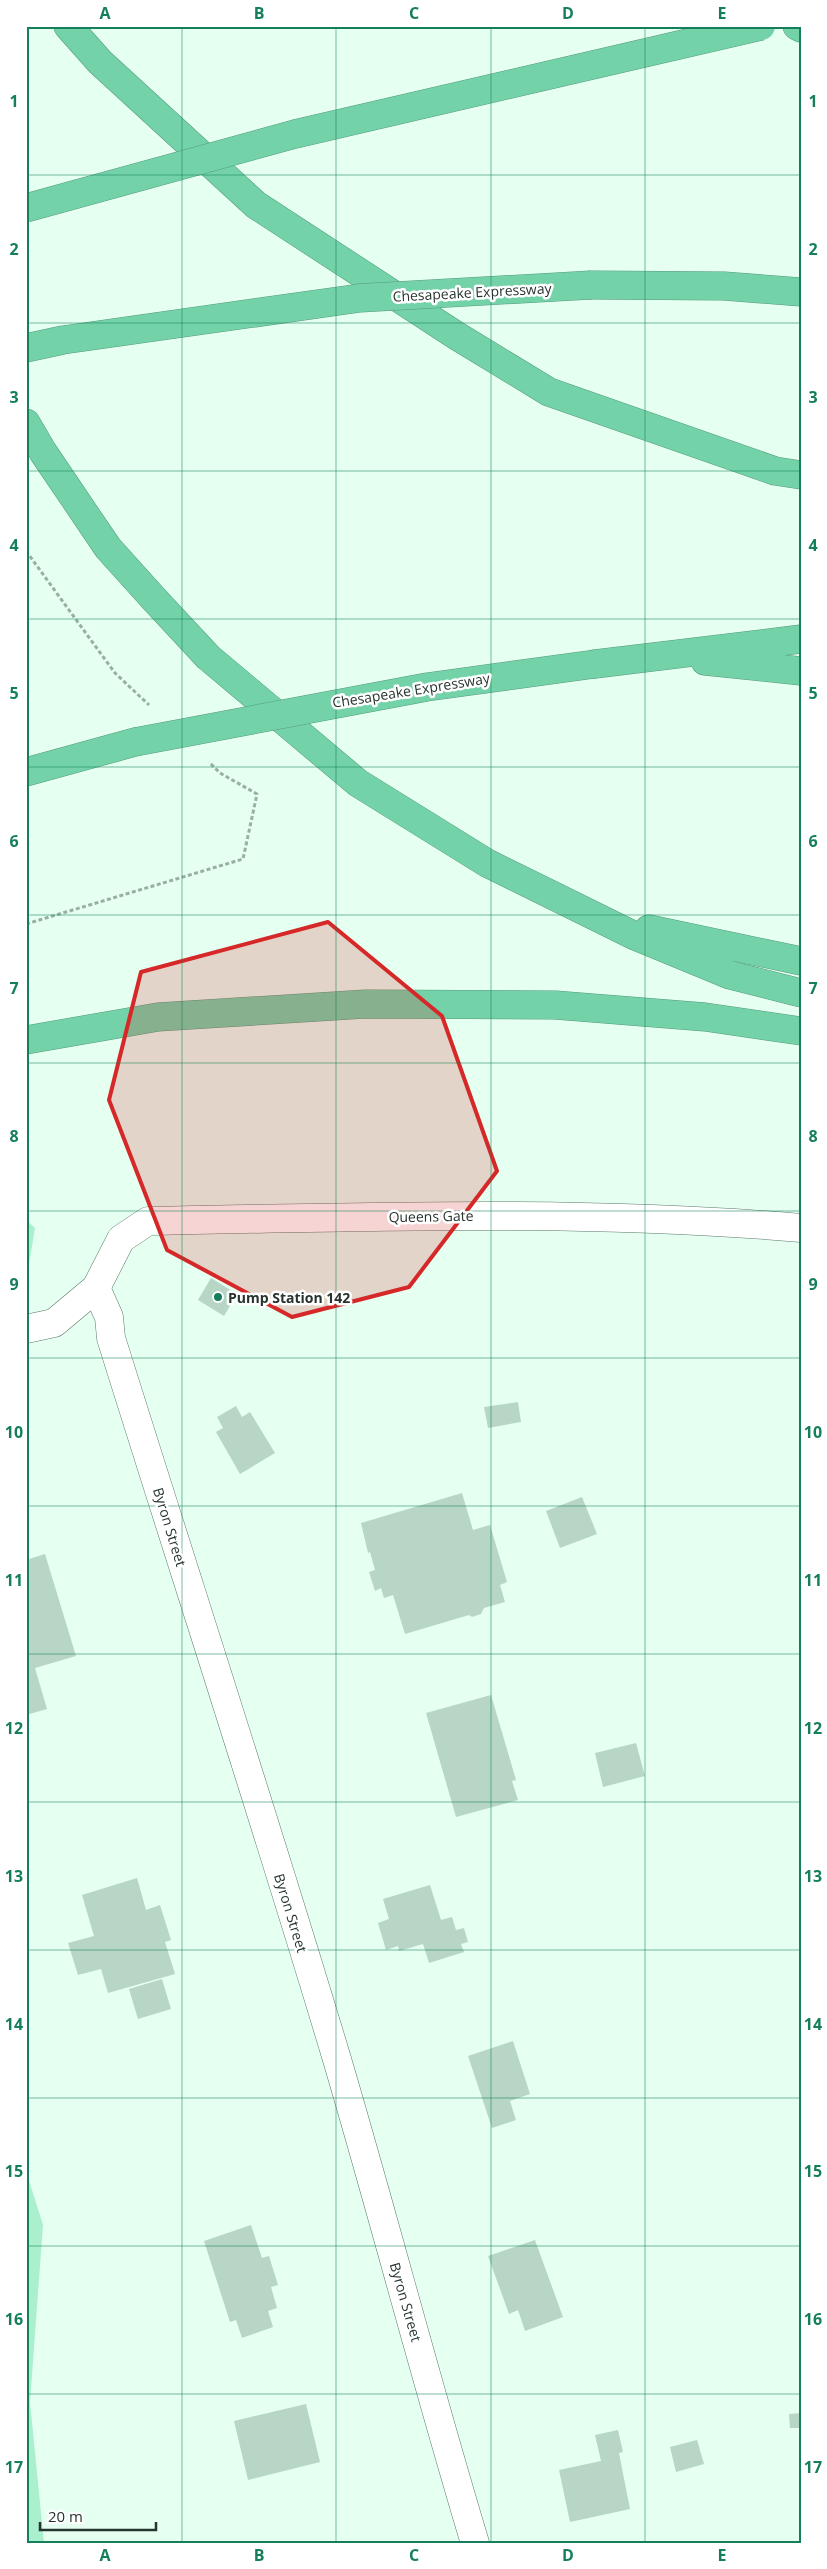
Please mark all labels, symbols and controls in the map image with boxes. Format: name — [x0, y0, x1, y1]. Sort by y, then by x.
text: A — [99, 2, 111, 24]
text: B — [254, 2, 264, 24]
text: C — [409, 2, 419, 24]
text: D — [562, 2, 574, 24]
text: E — [718, 2, 727, 24]
text: 1 — [9, 90, 19, 112]
text: 1 — [808, 90, 818, 112]
text: 2 — [9, 238, 19, 260]
text: 2 — [808, 238, 818, 260]
street label: Chesapeake Expressway — [392, 278, 553, 306]
text: 3 — [9, 386, 19, 408]
text: 3 — [808, 386, 818, 408]
text: 4 — [9, 534, 19, 556]
text: 4 — [808, 534, 818, 556]
street label: Chesapeake Expressway — [331, 668, 492, 712]
text: 5 — [9, 682, 19, 704]
text: 5 — [808, 682, 818, 704]
text: 6 — [9, 830, 19, 852]
text: 6 — [808, 830, 818, 852]
text: 7 — [9, 977, 19, 999]
text: 7 — [808, 977, 818, 999]
text: 8 — [9, 1125, 19, 1147]
text: 8 — [808, 1125, 818, 1147]
street label: Queens Gate — [388, 1206, 474, 1226]
text: 9 — [9, 1273, 19, 1295]
text: 9 — [808, 1273, 818, 1295]
place label: Pump Station 142 — [228, 1288, 350, 1307]
marker: Pump Station 142 — [212, 1291, 224, 1303]
text: 10 — [5, 1421, 23, 1443]
text: 10 — [804, 1421, 822, 1443]
street label: Byron Street — [149, 1485, 191, 1569]
text: 11 — [5, 1569, 23, 1591]
text: 11 — [804, 1569, 822, 1591]
text: 12 — [5, 1717, 23, 1739]
text: 12 — [804, 1717, 822, 1739]
text: 13 — [5, 1865, 23, 1887]
text: 13 — [804, 1865, 822, 1887]
street label: Byron Street — [270, 1871, 312, 1955]
text: 14 — [5, 2013, 23, 2035]
text: 14 — [804, 2013, 822, 2035]
text: 15 — [5, 2160, 23, 2182]
text: 15 — [804, 2160, 822, 2182]
street label: Byron Street — [386, 2260, 426, 2344]
text: 16 — [5, 2308, 23, 2330]
text: 16 — [804, 2308, 822, 2330]
text: 17 — [5, 2456, 23, 2478]
text: 17 — [804, 2456, 822, 2478]
scale bar — [40, 2499, 156, 2531]
text: 20 m — [48, 2506, 83, 2526]
text: A — [99, 2544, 111, 2566]
text: B — [254, 2544, 264, 2566]
text: C — [409, 2544, 419, 2566]
text: D — [562, 2544, 574, 2566]
text: E — [718, 2544, 727, 2566]

